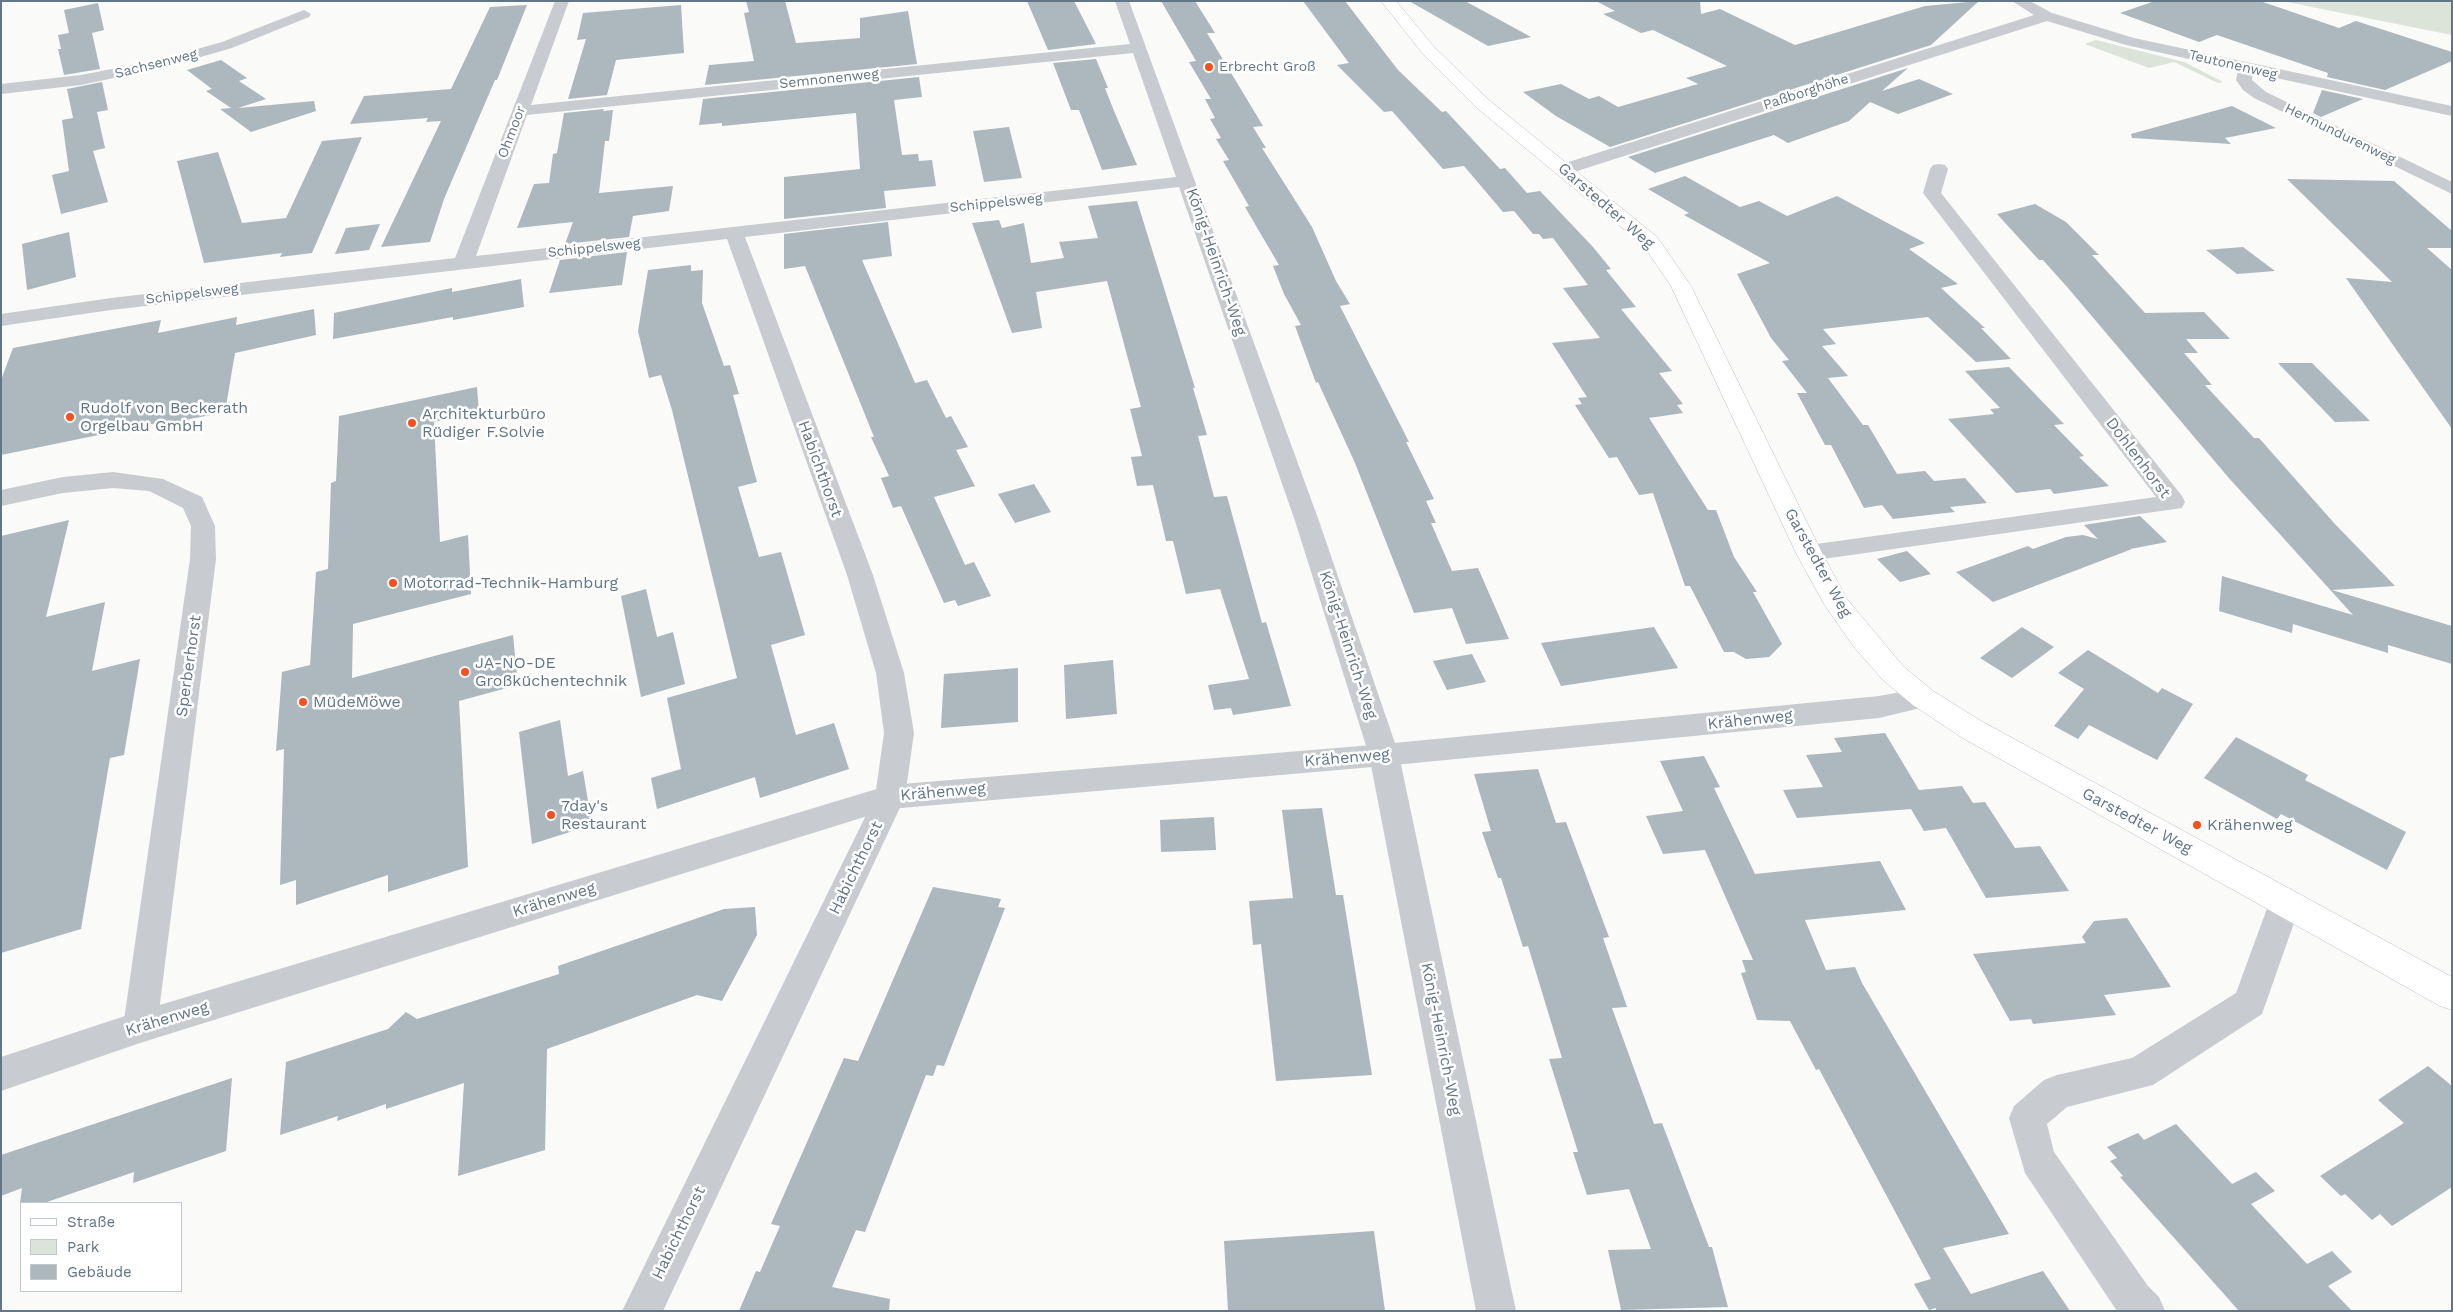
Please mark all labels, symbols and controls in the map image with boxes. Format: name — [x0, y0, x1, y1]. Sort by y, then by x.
street label: Sachsenweg — [113, 46, 199, 82]
street label: Teutonenweg — [2187, 47, 2279, 83]
place label: Erbrecht Groß — [1219, 59, 1316, 75]
marker: Erbrecht Groß — [1203, 61, 1215, 73]
street label: Semnonenweg — [779, 65, 879, 93]
street label: Paßborghöhe — [1761, 70, 1851, 114]
street label: Hermundurenweg — [2282, 100, 2398, 168]
street label: Ohmoor — [494, 103, 530, 161]
street label: Garstedter Weg — [1554, 159, 1658, 253]
street label: König-Heinrich-Weg — [1182, 186, 1250, 338]
street label: Schippelsweg — [949, 190, 1043, 216]
street label: Schippelsweg — [547, 235, 641, 261]
street label: Schippelsweg — [145, 280, 239, 308]
place label: Rudolf von Beckerath Orgelbau GmbH — [80, 398, 248, 436]
place label: Architekturbüro Rüdiger F.Solvie — [422, 404, 546, 442]
marker: Rudolf von Beckerath Orgelbau GmbH — [64, 411, 76, 423]
street label: Dohlenhorst — [2101, 414, 2175, 502]
marker: Architekturbüro Rüdiger F.Solvie — [406, 417, 418, 429]
street label: Habichthorst — [794, 418, 846, 520]
street label: Garstedter Weg — [1780, 505, 1856, 621]
street label: König-Heinrich-Weg — [1315, 568, 1381, 722]
place label: Motorrad-Technik-Hamburg — [403, 573, 618, 593]
marker: Motorrad-Technik-Hamburg — [387, 577, 399, 589]
street label: Sperberhorst — [172, 614, 206, 718]
place label: JA-NO-DE Großküchentechnik — [475, 653, 627, 691]
marker: JA-NO-DE Großküchentechnik — [459, 666, 471, 678]
place label: MüdeMöwe — [313, 692, 401, 712]
marker: MüdeMöwe — [297, 696, 309, 708]
street label: Krähenweg — [1706, 706, 1794, 734]
street label: Krähenweg — [1304, 745, 1390, 771]
street label: Krähenweg — [900, 779, 986, 805]
street label: Garstedter Weg — [2079, 784, 2195, 858]
place label: 7day's Restaurant — [561, 796, 647, 834]
marker: 7day's Restaurant — [545, 809, 557, 821]
place label: Krähenweg — [2207, 815, 2293, 835]
street label: Habichthorst — [825, 818, 887, 918]
marker: Krähenweg — [2191, 819, 2203, 831]
street label: Krähenweg — [510, 878, 598, 922]
street label: König-Heinrich-Weg — [1417, 961, 1465, 1117]
street label: Krähenweg — [123, 997, 211, 1041]
street label: Habichthorst — [648, 1183, 710, 1283]
legend — [20, 1202, 182, 1292]
text: Straße — [67, 1213, 115, 1231]
text: Park — [67, 1238, 99, 1256]
text: Gebäude — [67, 1263, 132, 1281]

